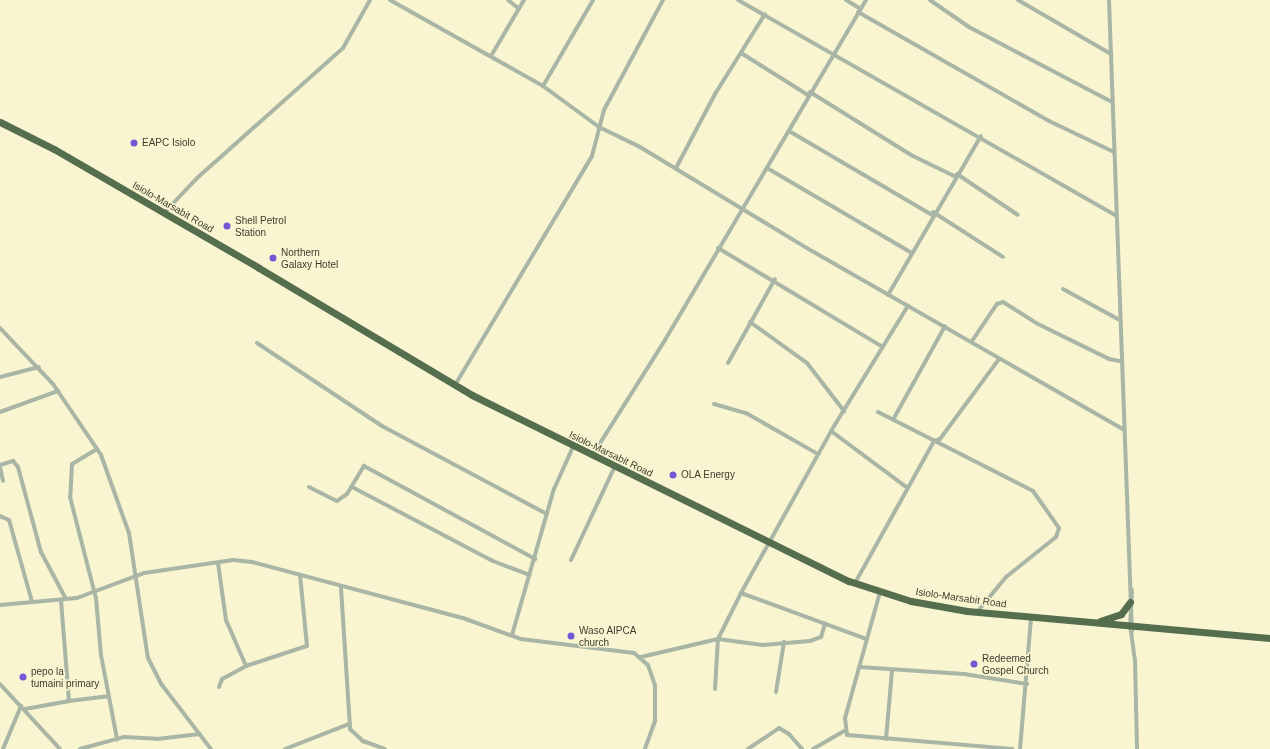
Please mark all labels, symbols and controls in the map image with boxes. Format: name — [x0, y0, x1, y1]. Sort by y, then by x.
place label: EAPC Isiolo — [142, 137, 195, 149]
marker: EAPC Isiolo — [129, 138, 139, 148]
street label: Isiolo-Marsabit Road — [130, 179, 216, 235]
place label: Shell Petrol Station — [235, 214, 286, 238]
marker: Shell Petrol Station — [222, 221, 232, 231]
place label: Northern Galaxy Hotel — [281, 246, 338, 270]
marker: Northern Galaxy Hotel — [268, 253, 278, 263]
street label: Isiolo-Marsabit Road — [567, 429, 655, 479]
place label: OLA Energy — [681, 469, 735, 481]
marker: OLA Energy — [668, 470, 678, 480]
street label: Isiolo-Marsabit Road — [915, 586, 1007, 610]
place label: Waso AIPCA church — [579, 624, 637, 648]
marker: Waso AIPCA church — [566, 631, 576, 641]
place label: Redeemed Gospel Church — [982, 652, 1049, 676]
marker: Redeemed Gospel Church — [969, 659, 979, 669]
place label: pepo la tumaini primary — [31, 665, 99, 688]
marker: pepo la tumaini primary — [18, 672, 28, 682]

